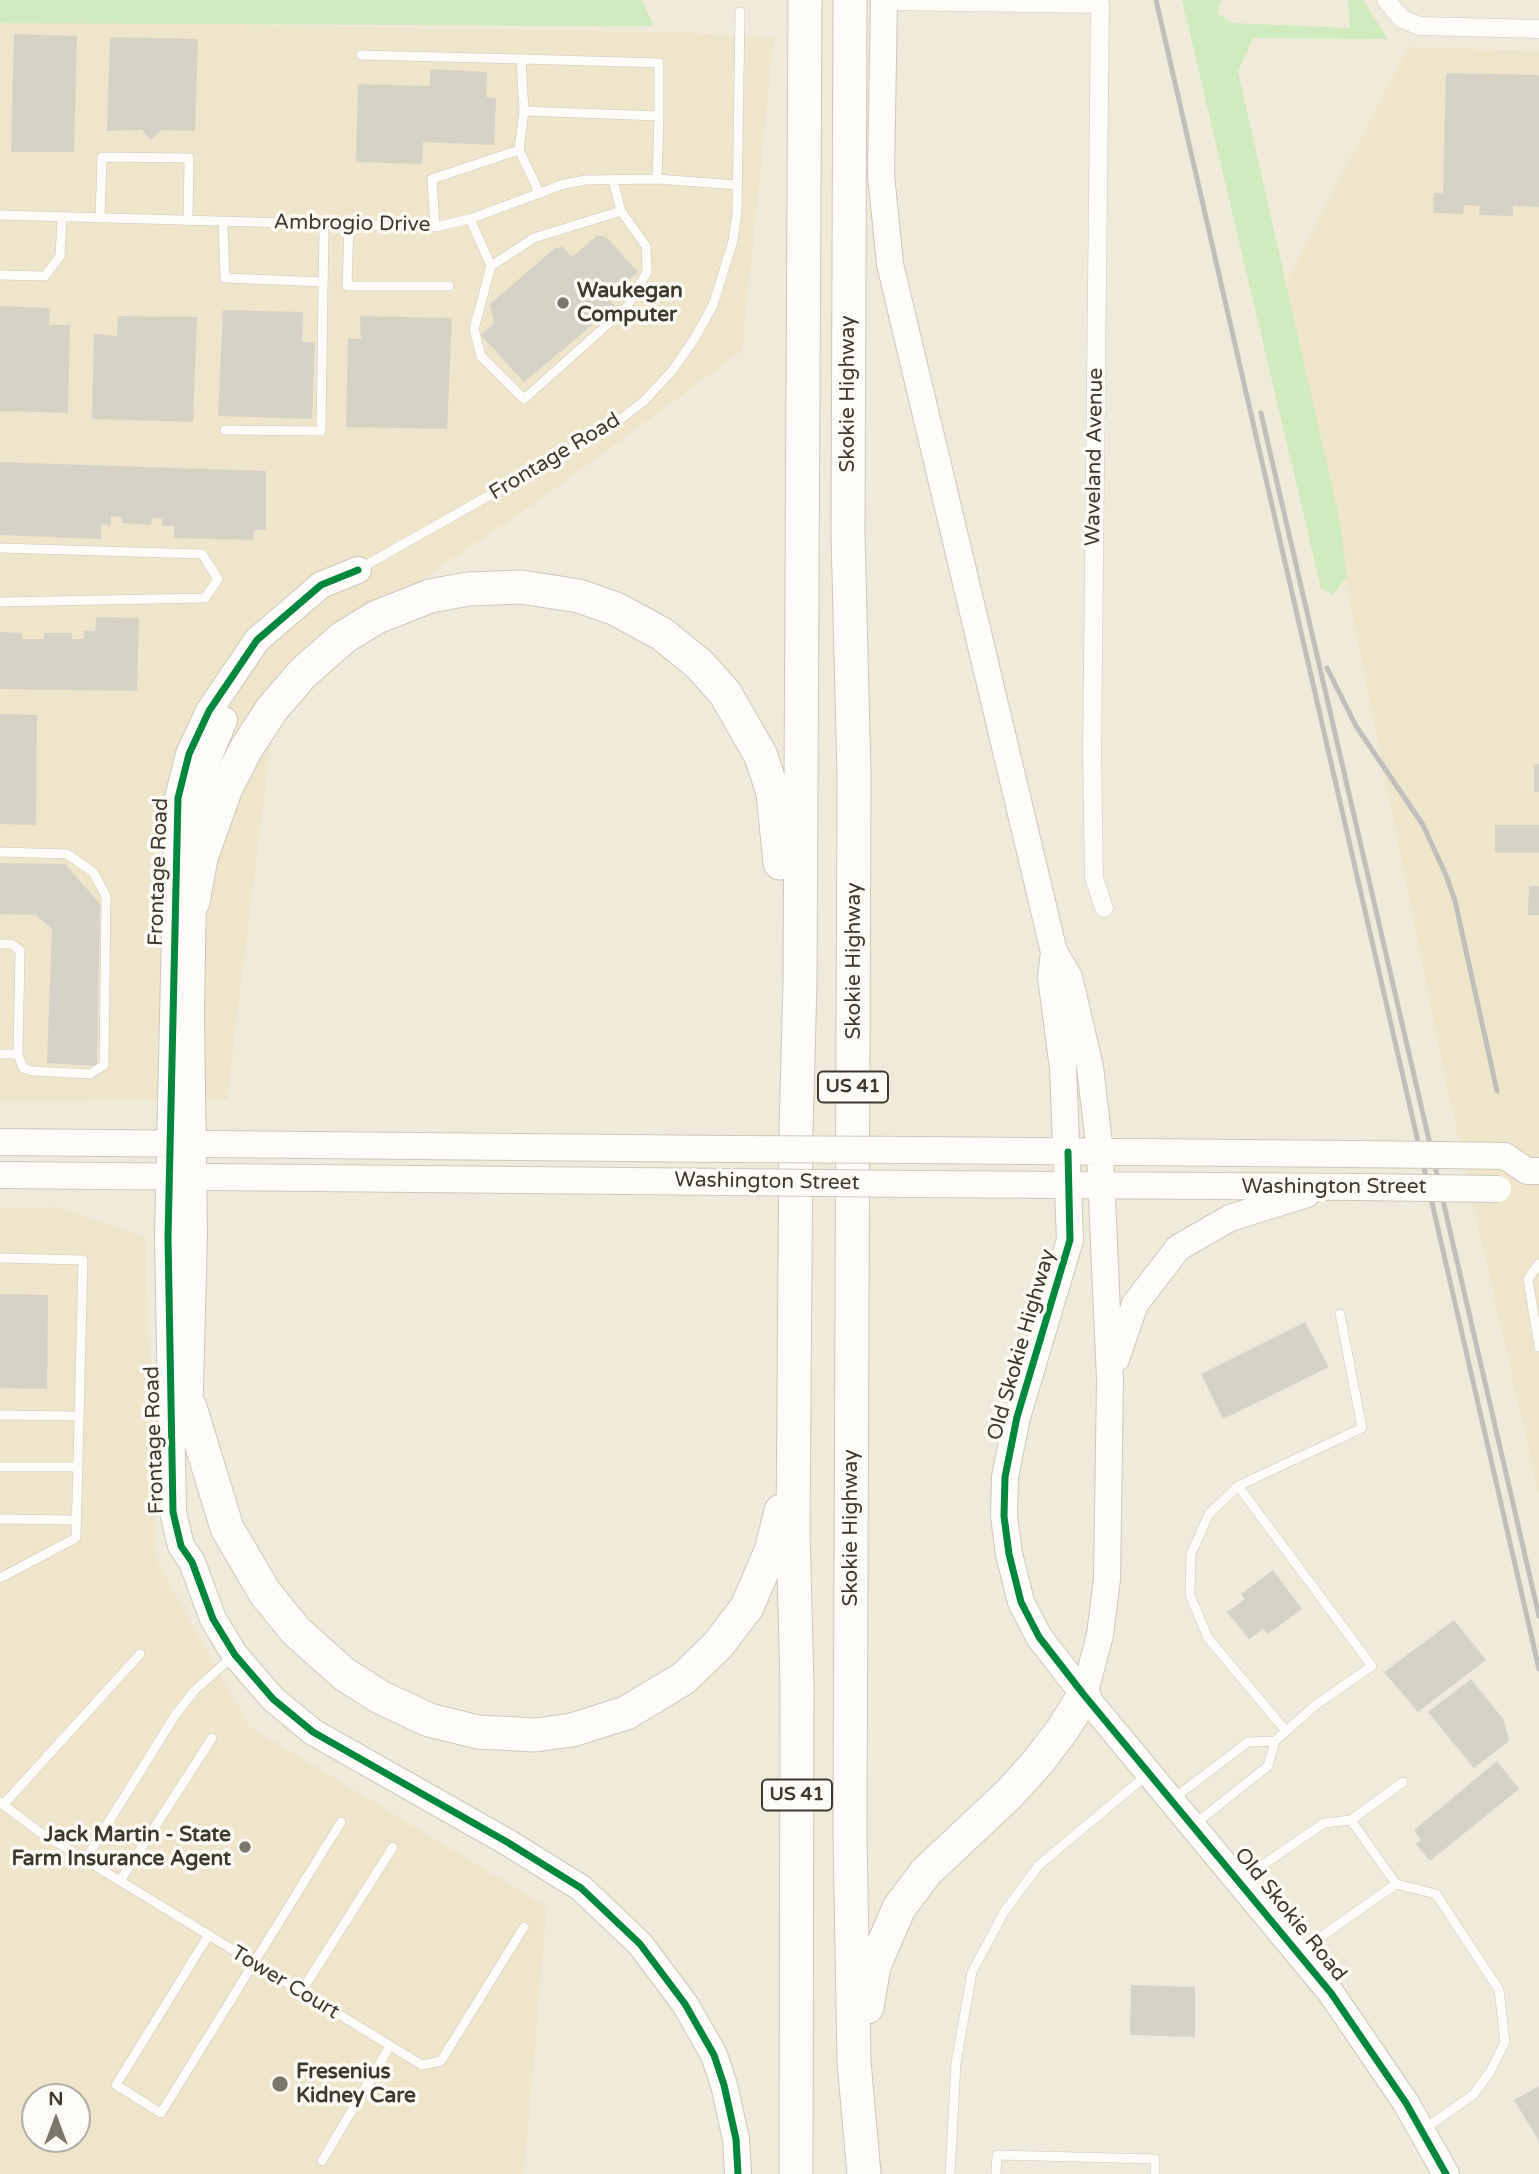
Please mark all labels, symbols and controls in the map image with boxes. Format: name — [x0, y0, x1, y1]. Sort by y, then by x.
street label: Ambrogio Drive — [273, 210, 431, 238]
place label: Waukegan Computer — [577, 278, 683, 328]
marker: Waukegan Computer — [555, 295, 571, 311]
street label: Skokie Highway — [835, 316, 861, 472]
street label: Waveland Avenue — [1081, 368, 1109, 546]
street label: Frontage Road — [485, 408, 625, 506]
street label: Frontage Road — [144, 797, 174, 947]
street label: Skokie Highway — [841, 883, 867, 1039]
road number: US 41 — [818, 1072, 888, 1102]
street label: Washington Street — [674, 1168, 860, 1196]
street label: Washington Street — [1241, 1174, 1427, 1200]
street label: Old Skokie Highway — [983, 1246, 1061, 1444]
street label: Frontage Road — [140, 1365, 170, 1515]
street label: Skokie Highway — [838, 1450, 864, 1606]
road number: US 41 — [762, 1780, 832, 1811]
place label: Jack Martin - State Farm Insurance Agent — [12, 1822, 231, 1872]
marker: Jack Martin - State Farm Insurance Agent — [237, 1839, 253, 1855]
street label: Old Skokie Road — [1228, 1843, 1352, 1987]
street label: Tower Court — [226, 1941, 344, 2025]
place label: Fresenius Kidney Care — [296, 2059, 416, 2109]
marker: Fresenius Kidney Care — [270, 2074, 290, 2094]
north arrow — [21, 2083, 91, 2153]
text: N — [48, 2088, 64, 2110]

